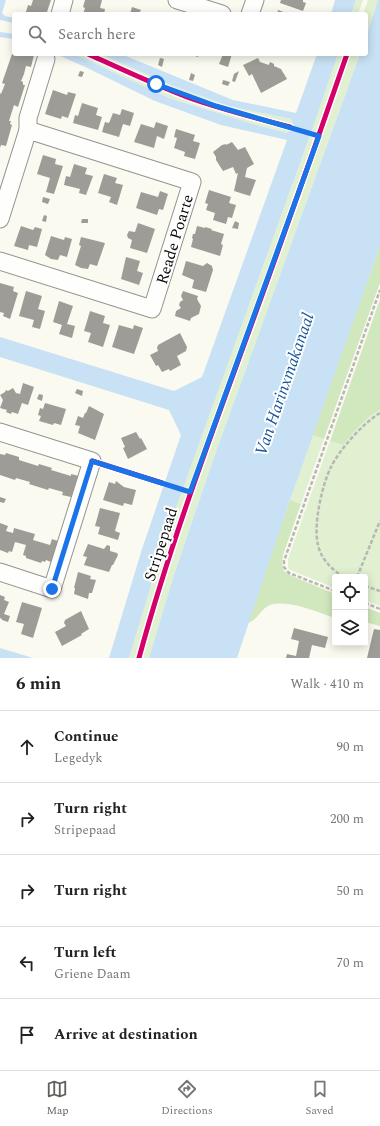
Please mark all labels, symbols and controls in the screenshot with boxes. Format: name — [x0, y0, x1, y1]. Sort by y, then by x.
search box — [12, 12, 368, 56]
icon: search — [26, 23, 48, 45]
text: Search here — [58, 23, 136, 46]
route start — [147, 75, 165, 93]
street label: Reade Poarte — [150, 191, 200, 287]
water label: Van Harinxmakanaal — [248, 309, 322, 459]
street label: Stripepaad — [138, 504, 184, 584]
map controls — [332, 574, 368, 646]
button: locate — [332, 574, 368, 610]
route end — [43, 580, 61, 598]
button: layers — [332, 610, 368, 646]
text: 6 min — [16, 671, 61, 697]
text: Walk · 410 m — [290, 674, 364, 694]
text: Continue — [54, 725, 119, 748]
icon: ahead — [16, 736, 38, 758]
text: 90 m — [337, 737, 364, 757]
text: Legedyk — [54, 748, 103, 768]
text: Turn right — [54, 797, 127, 820]
icon: right — [16, 808, 38, 830]
text: 200 m — [330, 809, 364, 829]
text: Stripepaad — [54, 820, 116, 840]
text: Turn right — [54, 879, 127, 902]
icon: right — [16, 880, 38, 902]
text: 50 m — [337, 881, 364, 901]
text: Turn left — [54, 941, 116, 964]
icon: left — [16, 952, 38, 974]
text: 70 m — [337, 953, 364, 973]
text: Griene Daam — [54, 964, 131, 984]
text: Arrive at destination — [54, 1023, 198, 1046]
icon: arrive — [16, 1024, 38, 1046]
tab: Map — [46, 1078, 69, 1119]
tab: Directions — [161, 1078, 213, 1119]
tab: Saved — [305, 1078, 334, 1119]

